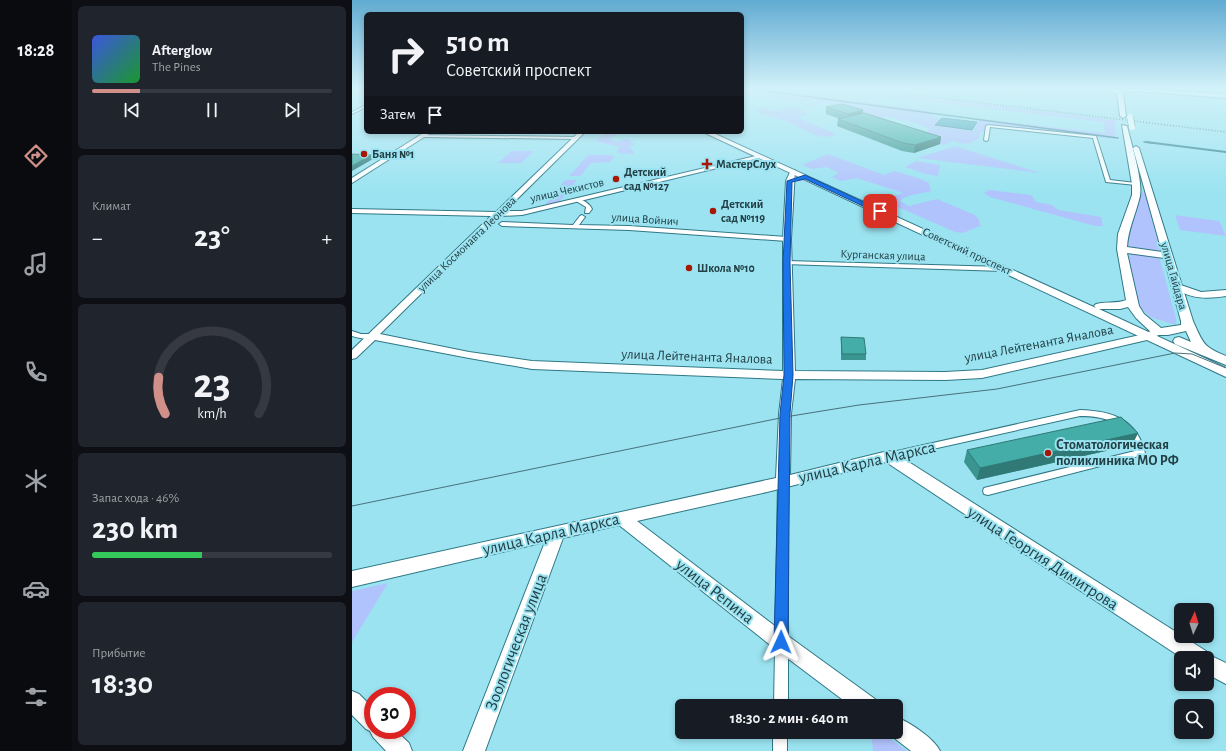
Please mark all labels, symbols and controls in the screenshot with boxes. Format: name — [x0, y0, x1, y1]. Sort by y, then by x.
icon: right — [380, 28, 432, 80]
text: 510 m — [446, 29, 510, 57]
text: 18:28 — [18, 42, 54, 60]
text: Afterglow — [152, 43, 212, 58]
text: The Pines — [152, 61, 201, 74]
text: Советский проспект — [446, 62, 591, 80]
icon: previous — [121, 99, 143, 121]
icon: pause — [201, 99, 223, 121]
icon: next — [281, 99, 303, 121]
icon: arrive — [424, 104, 446, 126]
text: Затем — [380, 107, 416, 122]
icon: directions — [22, 142, 50, 170]
place label: Баня №1 — [372, 148, 414, 160]
marker: Баня №1 — [359, 149, 369, 159]
marker: МастерСлух — [701, 158, 713, 170]
place label: МастерСлух — [716, 158, 777, 171]
place label: Детский сад №127 — [624, 166, 669, 192]
marker: Детский сад №127 — [611, 174, 621, 184]
street label: улица Чекистов — [528, 176, 606, 205]
street label: улица Космонавта Леонова — [415, 194, 519, 295]
pin — [863, 194, 897, 228]
place label: Детский сад №119 — [721, 198, 765, 224]
text: Климат — [92, 200, 131, 213]
icon: arrive — [869, 200, 891, 222]
marker: Детский сад №119 — [708, 206, 718, 216]
street label: улица Войнич — [610, 211, 679, 228]
text: 23° — [194, 222, 230, 252]
street label: Советский проспект — [921, 225, 1014, 277]
text: − — [92, 227, 103, 249]
text: + — [321, 227, 332, 249]
street label: улица Гайдара — [1157, 240, 1189, 312]
street label: Курганская улица — [840, 248, 926, 264]
icon: music — [22, 250, 50, 278]
place label: Школа №10 — [697, 262, 755, 274]
marker: Школа №10 — [684, 263, 694, 273]
street label: улица Лейтенанта Яналова — [962, 323, 1115, 365]
street label: улица Лейтенанта Яналова — [620, 347, 773, 367]
icon: phone — [22, 358, 50, 386]
text: 23 — [193, 363, 231, 404]
text: km/h — [197, 406, 227, 420]
street label: улица Карла Маркса — [796, 438, 937, 487]
place label: Стоматологическая поликлиника МО РФ — [1056, 438, 1179, 468]
marker: Стоматологическая поликлиника МО РФ — [1043, 448, 1053, 458]
icon: climate — [22, 467, 50, 495]
text: Запас хода · 46% — [92, 492, 179, 505]
street label: улица Георгия Димитрова — [963, 502, 1122, 614]
street label: улица Карла Маркса — [480, 510, 621, 559]
text: 230 km — [92, 514, 178, 544]
street label: улица Репина — [671, 555, 757, 628]
street label: Зоологическая улица — [482, 571, 551, 713]
icon: car — [22, 575, 50, 603]
north arrow — [1174, 603, 1214, 643]
map controls — [1174, 603, 1214, 739]
position arrow — [760, 621, 802, 663]
text: Прибытие — [92, 647, 146, 660]
button: sound — [1174, 651, 1214, 691]
text: 18:30 — [92, 669, 153, 699]
icon: filters — [22, 683, 50, 711]
speed limit sign: 30 — [364, 687, 416, 739]
button: search — [1174, 699, 1214, 739]
text: 18:30 · 2 мин · 640 m — [730, 711, 848, 726]

